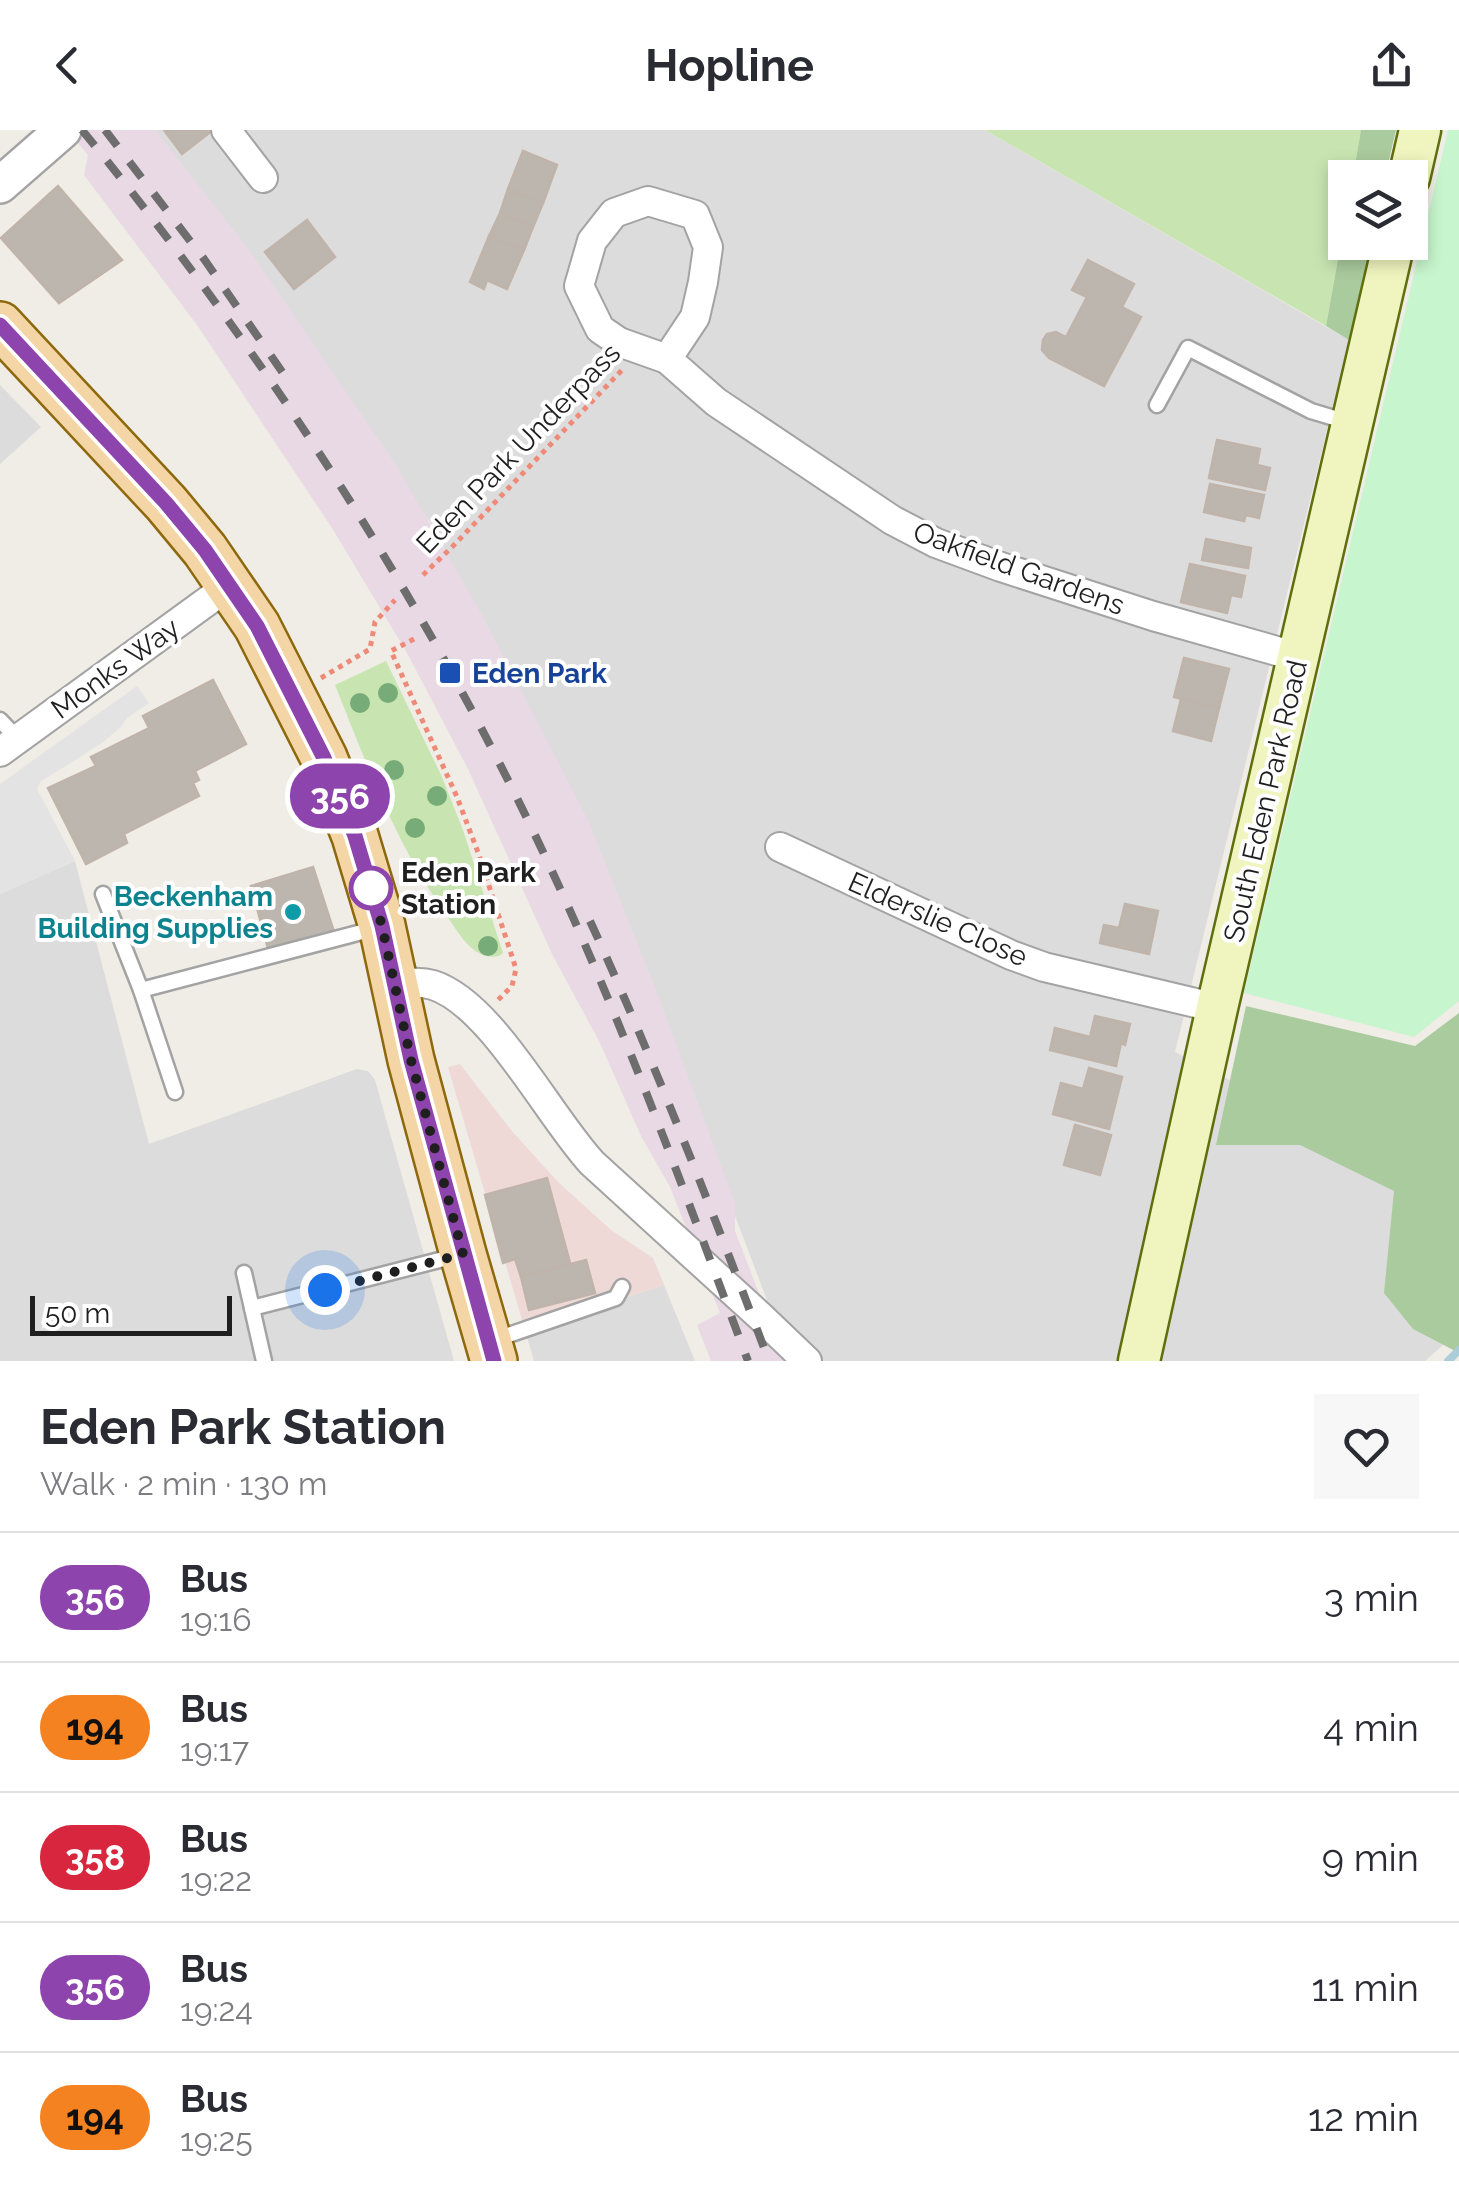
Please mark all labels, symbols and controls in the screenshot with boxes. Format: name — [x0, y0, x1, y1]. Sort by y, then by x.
icon: back — [40, 38, 95, 93]
icon: share — [1364, 38, 1419, 93]
text: Hopline — [645, 39, 814, 92]
map controls — [1328, 160, 1428, 260]
button: layers — [1328, 160, 1428, 260]
street label: Eden Park Underpass — [410, 337, 627, 560]
street label: Oakfield Gardens — [909, 515, 1129, 622]
street label: Monks Way — [45, 611, 186, 726]
place label: Eden Park — [472, 657, 607, 690]
street label: South Eden Park Road — [1217, 657, 1314, 945]
marker: Eden Park — [437, 660, 463, 686]
line badge: 356 — [282, 764, 398, 828]
text: 356 — [310, 776, 370, 817]
place label: Eden Park Station — [401, 856, 536, 921]
street label: Elderslie Close — [843, 865, 1032, 974]
marker: Eden Park Station — [350, 867, 392, 909]
place label: Beckenham Building Supplies — [38, 880, 273, 945]
marker: Beckenham Building Supplies — [282, 901, 304, 923]
your location — [300, 1265, 350, 1315]
scale bar — [30, 1291, 232, 1336]
text: 50 m — [45, 1297, 110, 1330]
button: heart — [1314, 1394, 1419, 1499]
text: Eden Park Station — [40, 1399, 446, 1455]
text: Walk · 2 min · 130 m — [40, 1465, 327, 1502]
text: Bus — [180, 1556, 248, 1601]
text: 3 min — [1324, 1575, 1419, 1620]
text: 356 — [65, 1577, 125, 1618]
text: 19:16 — [180, 1601, 251, 1638]
text: Bus — [180, 1686, 248, 1731]
text: 4 min — [1323, 1705, 1419, 1750]
text: 194 — [66, 1707, 124, 1748]
text: 19:17 — [180, 1731, 249, 1768]
text: Bus — [180, 1816, 248, 1861]
text: 9 min — [1322, 1835, 1419, 1880]
text: 358 — [65, 1837, 125, 1878]
text: 19:22 — [180, 1861, 252, 1898]
text: Bus — [180, 1946, 248, 1991]
text: 11 min — [1311, 1965, 1419, 2010]
text: 356 — [65, 1967, 125, 2008]
text: 19:24 — [180, 1991, 253, 2028]
text: Bus — [180, 2076, 248, 2121]
text: 12 min — [1308, 2095, 1419, 2140]
text: 194 — [66, 2097, 124, 2138]
text: 19:25 — [180, 2121, 253, 2158]

